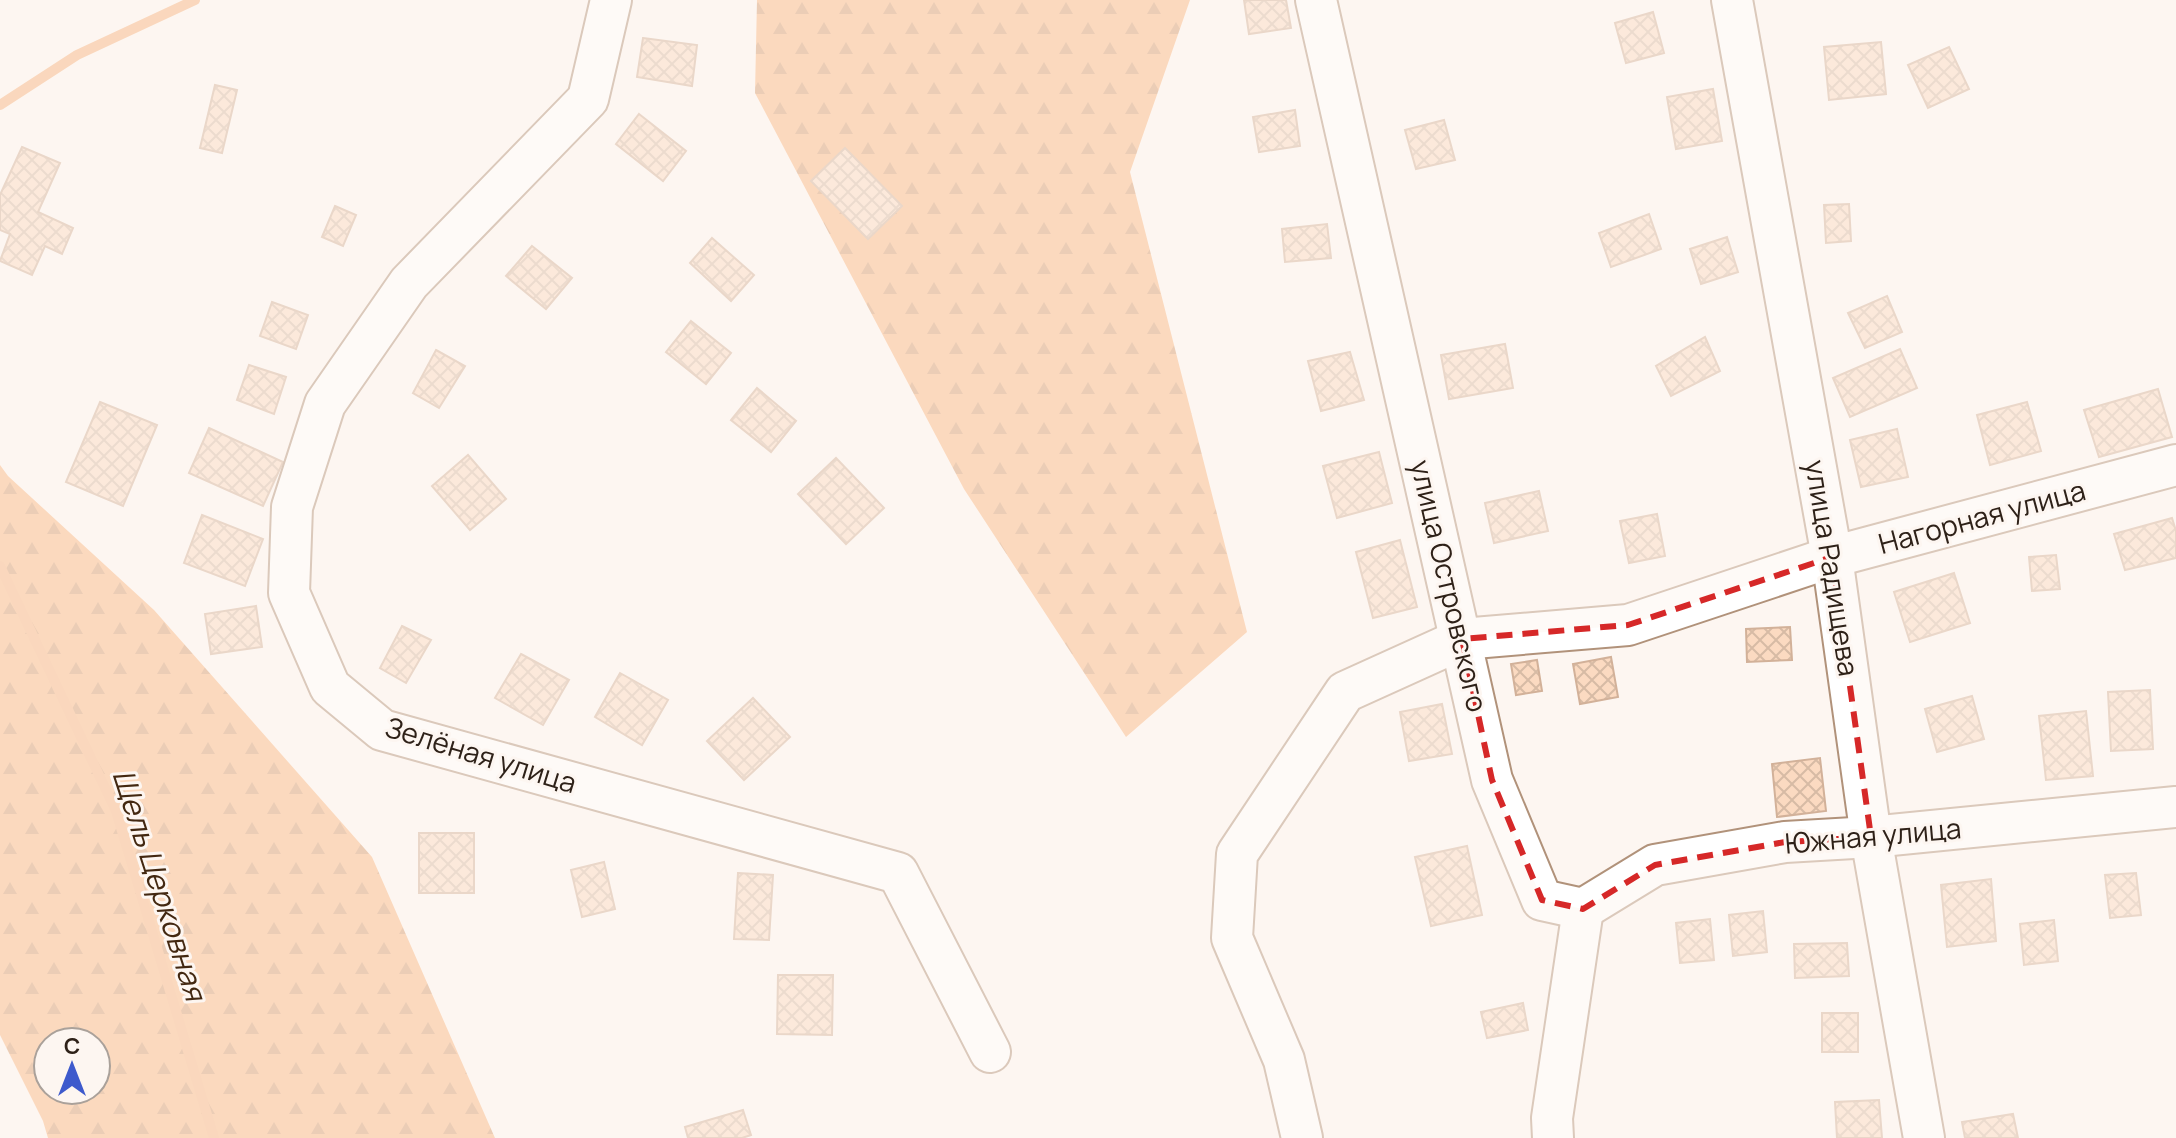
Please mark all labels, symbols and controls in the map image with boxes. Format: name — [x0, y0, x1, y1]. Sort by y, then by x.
street label: улица Островского — [1403, 456, 1497, 715]
street label: улица Радищева — [1797, 457, 1869, 679]
street label: Нагорная улица — [1874, 470, 2089, 562]
street label: Зелёная улица — [381, 707, 581, 801]
water label: Щель Церковная — [104, 764, 218, 1008]
street label: Южная улица — [1783, 808, 1963, 862]
north arrow — [32, 1026, 112, 1106]
text: С — [64, 1031, 80, 1061]

